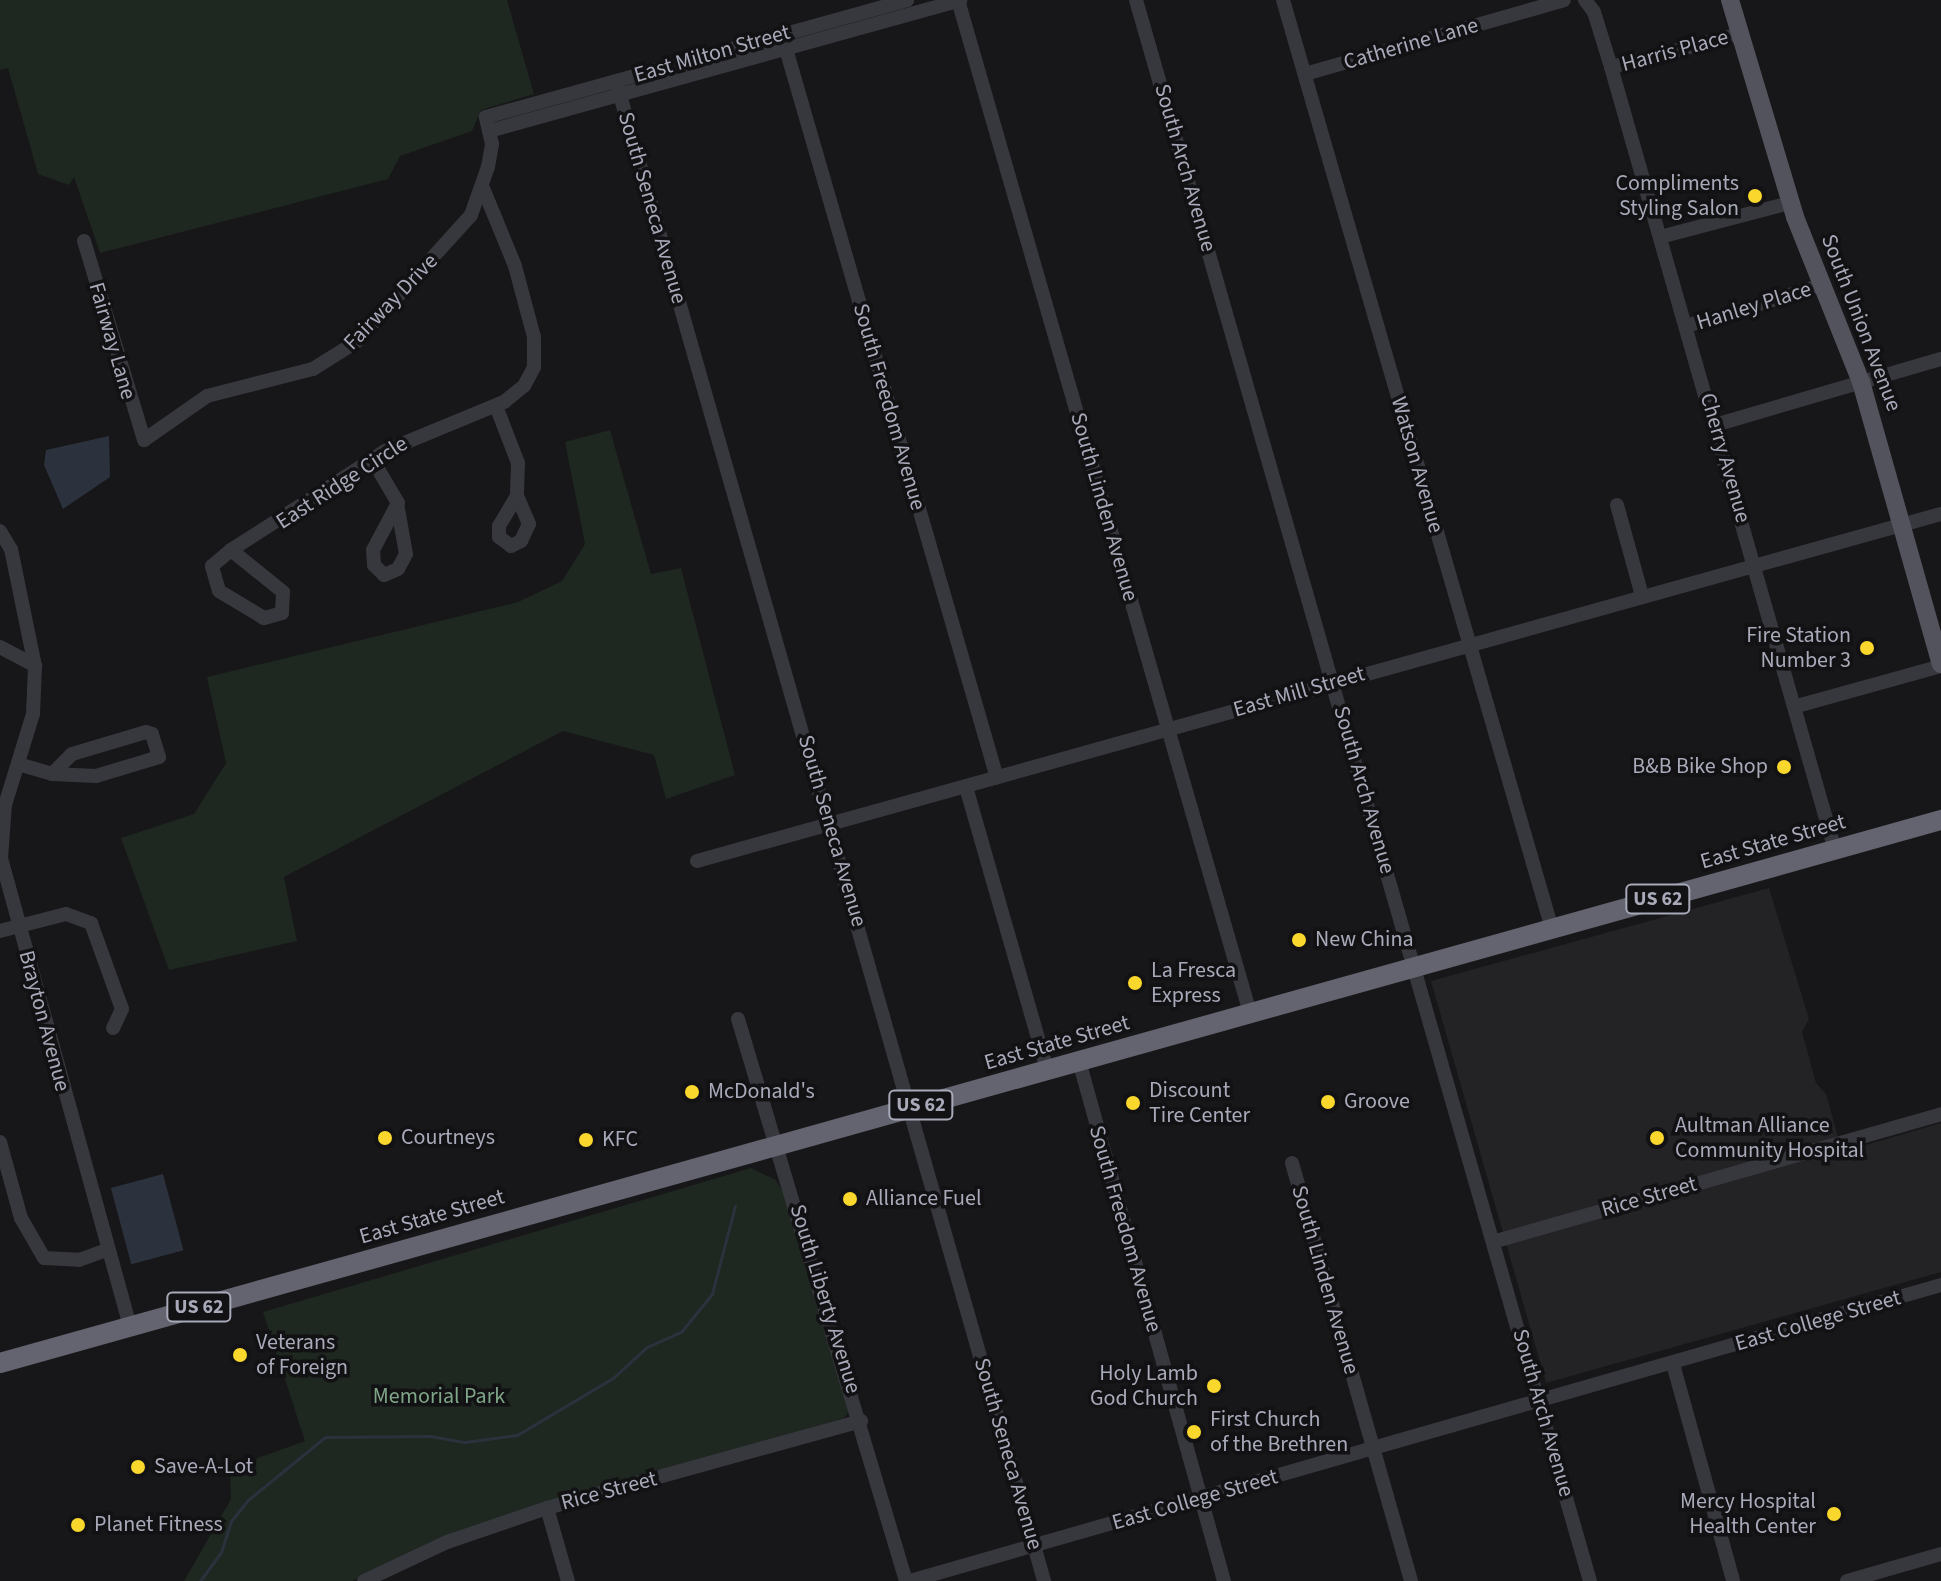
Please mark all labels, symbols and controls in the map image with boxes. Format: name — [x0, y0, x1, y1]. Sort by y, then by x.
street label: Catherine Lane — [1341, 12, 1481, 76]
street label: East Milton Street — [631, 19, 793, 89]
street label: Harris Place — [1619, 24, 1731, 78]
street label: South Arch Avenue — [1148, 81, 1222, 255]
street label: South Seneca Avenue — [612, 109, 692, 307]
place label: Compliments Styling Salon — [1615, 170, 1739, 222]
marker: Compliments Styling Salon — [1746, 187, 1764, 205]
street label: South Union Avenue — [1815, 231, 1907, 415]
street label: Fairway Drive — [339, 248, 443, 356]
street label: Hanley Place — [1694, 276, 1814, 336]
street label: Fairway Lane — [83, 279, 141, 403]
street label: South Freedom Avenue — [847, 301, 931, 513]
street label: Cherry Avenue — [1694, 390, 1756, 526]
street label: Watson Avenue — [1385, 394, 1449, 536]
street label: South Linden Avenue — [1064, 410, 1144, 604]
street label: East Ridge Circle — [271, 431, 413, 535]
place label: Fire Station Number 3 — [1746, 622, 1851, 674]
marker: Fire Station Number 3 — [1858, 639, 1876, 657]
street label: East Mill Street — [1230, 661, 1368, 723]
street label: South Arch Avenue — [1327, 703, 1401, 877]
street label: South Seneca Avenue — [792, 732, 872, 930]
place label: B&B Bike Shop — [1632, 754, 1768, 780]
marker: B&B Bike Shop — [1775, 758, 1793, 776]
street label: East State Street — [1697, 809, 1849, 875]
road number: US 62 — [1624, 883, 1692, 915]
place label: New China — [1315, 927, 1414, 953]
marker: New China — [1290, 931, 1308, 949]
street label: Brayton Avenue — [13, 948, 75, 1094]
place label: La Fresca Express — [1151, 957, 1236, 1008]
marker: La Fresca Express — [1126, 974, 1144, 992]
street label: East State Street — [981, 1010, 1133, 1076]
place label: Discount Tire Center — [1149, 1077, 1250, 1128]
place label: McDonald's — [708, 1079, 815, 1105]
marker: McDonald's — [683, 1083, 701, 1101]
road number: US 62 — [887, 1089, 955, 1121]
place label: Groove — [1344, 1089, 1410, 1115]
marker: Groove — [1319, 1093, 1337, 1111]
marker: Discount Tire Center — [1124, 1094, 1142, 1112]
place label: Aultman Alliance Community Hospital — [1675, 1112, 1864, 1164]
street label: South Freedom Avenue — [1083, 1123, 1167, 1335]
place label: Courtneys — [401, 1125, 495, 1151]
place label: KFC — [602, 1127, 638, 1153]
marker: Aultman Alliance Community Hospital — [1646, 1127, 1668, 1149]
marker: Courtneys — [376, 1129, 394, 1147]
marker: KFC — [577, 1131, 595, 1149]
street label: Rice Street — [1598, 1171, 1700, 1223]
street label: South Linden Avenue — [1285, 1183, 1365, 1377]
street label: East State Street — [356, 1184, 508, 1250]
place label: Alliance Fuel — [866, 1186, 982, 1212]
marker: Alliance Fuel — [841, 1190, 859, 1208]
street label: South Liberty Avenue — [784, 1201, 866, 1397]
street label: East College Street — [1732, 1285, 1904, 1357]
road number: US 62 — [165, 1291, 233, 1323]
street label: South Arch Avenue — [1506, 1326, 1580, 1500]
place label: Veterans of Foreign — [256, 1329, 348, 1380]
marker: Veterans of Foreign — [231, 1346, 249, 1364]
street label: South Seneca Avenue — [968, 1355, 1048, 1553]
place label: Holy Lamb God Church — [1090, 1360, 1198, 1412]
marker: Holy Lamb God Church — [1205, 1377, 1223, 1395]
park label: Memorial Park — [373, 1384, 505, 1410]
place label: First Church of the Brethren — [1210, 1406, 1348, 1458]
marker: First Church of the Brethren — [1185, 1423, 1203, 1441]
place label: Save-A-Lot — [154, 1454, 253, 1480]
marker: Save-A-Lot — [129, 1458, 147, 1476]
street label: East College Street — [1109, 1464, 1281, 1536]
street label: Rice Street — [558, 1466, 660, 1516]
place label: Mercy Hospital Health Center — [1680, 1488, 1816, 1540]
marker: Mercy Hospital Health Center — [1823, 1503, 1845, 1525]
place label: Planet Fitness — [94, 1512, 223, 1538]
marker: Planet Fitness — [69, 1516, 87, 1534]

